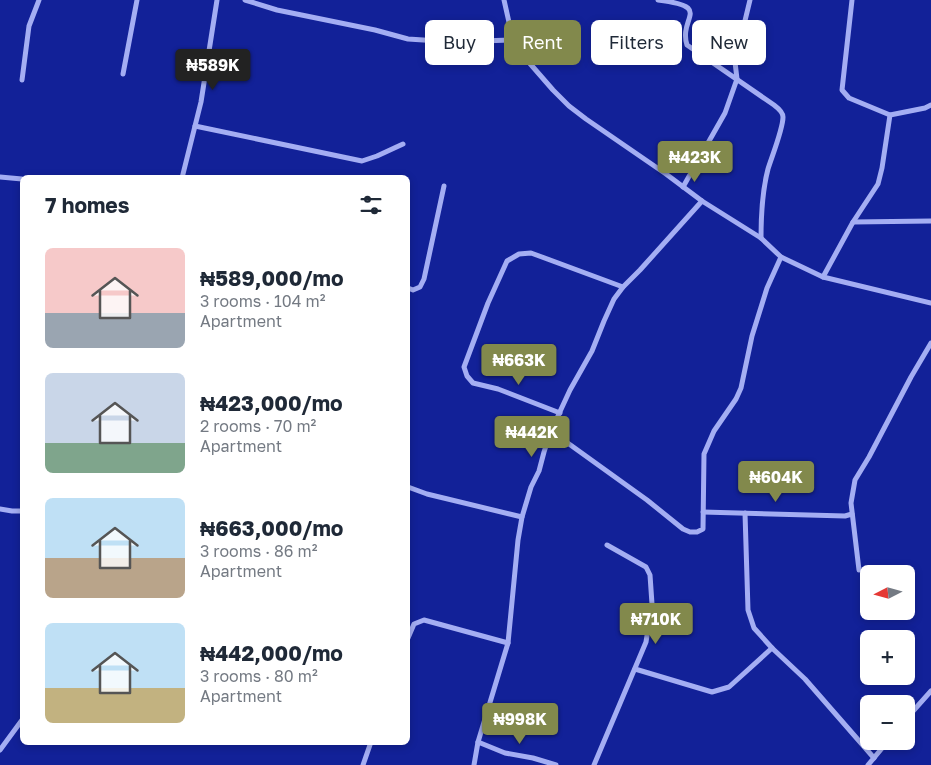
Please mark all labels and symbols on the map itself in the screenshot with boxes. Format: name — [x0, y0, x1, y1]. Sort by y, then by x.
pin: ₦589K — [178, 48, 248, 91]
pin: ₦423K — [660, 140, 730, 183]
pin: ₦663K — [484, 344, 554, 386]
pin: ₦442K — [497, 416, 567, 458]
pin: ₦604K — [741, 460, 811, 503]
north arrow — [860, 565, 915, 620]
pin: ₦710K — [621, 602, 691, 645]
pin: ₦998K — [485, 702, 555, 745]

